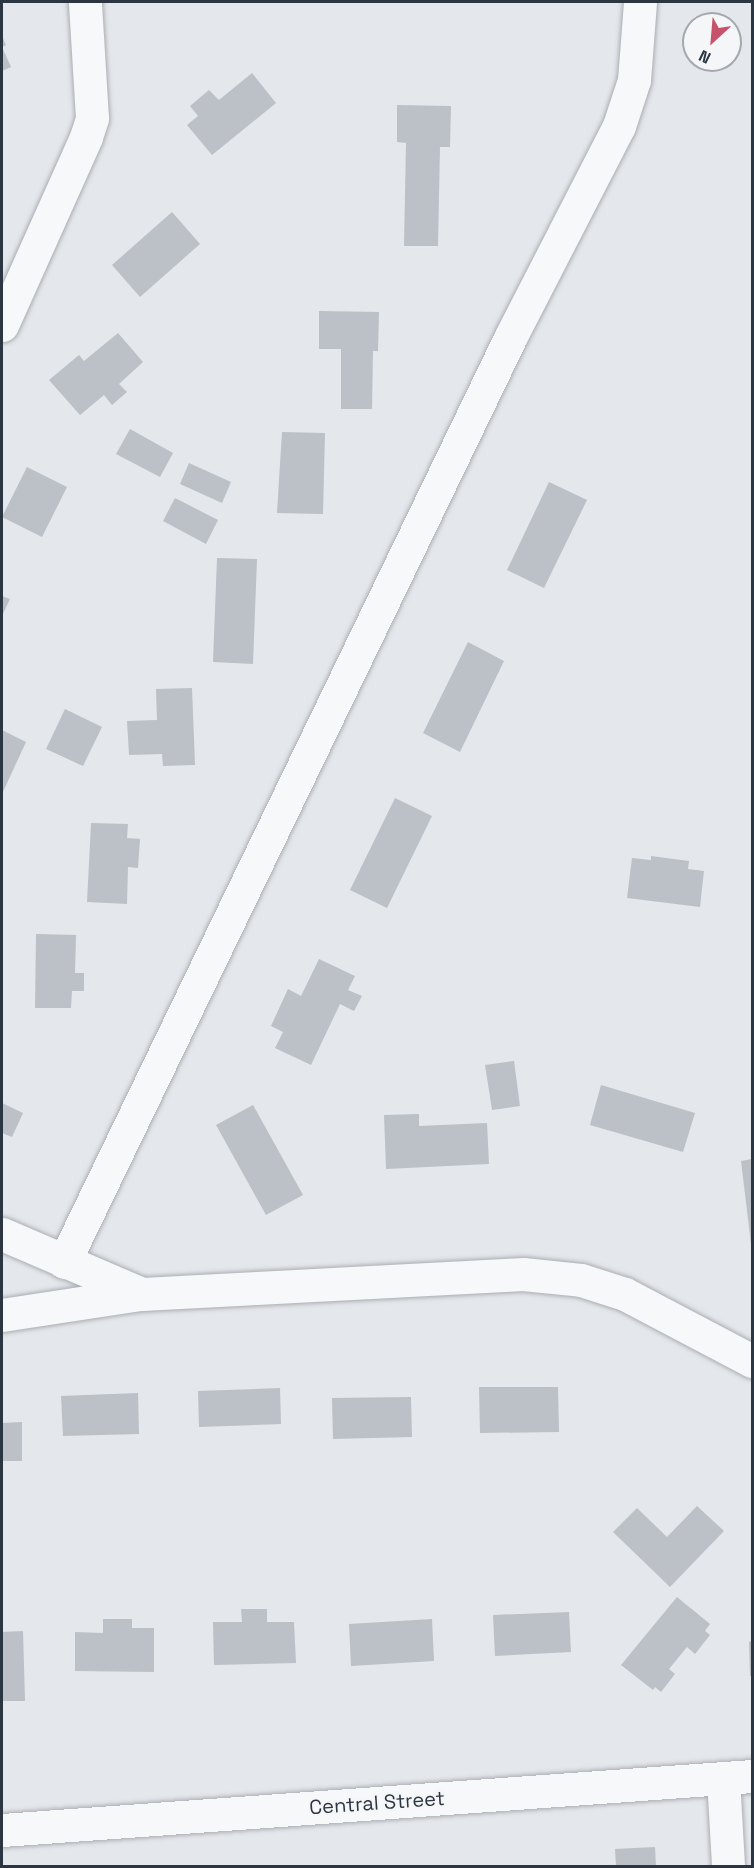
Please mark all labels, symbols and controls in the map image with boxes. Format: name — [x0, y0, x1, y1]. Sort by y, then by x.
north arrow — [682, 12, 742, 72]
text: N — [695, 45, 714, 69]
street label: Central Street — [308, 1786, 446, 1820]

